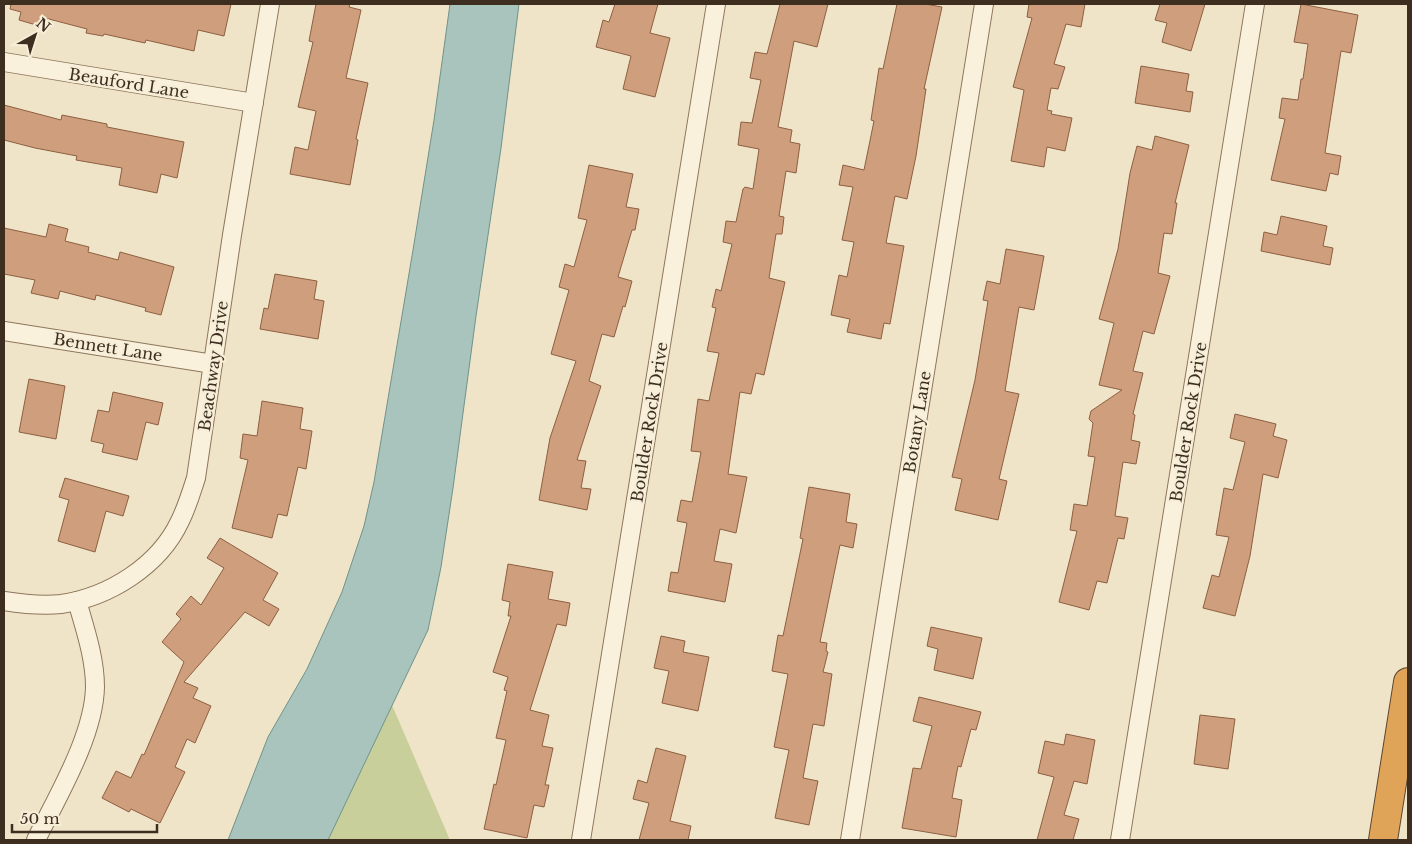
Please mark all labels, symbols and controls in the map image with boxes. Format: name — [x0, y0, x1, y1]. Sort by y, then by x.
north arrow — [10, 10, 60, 60]
text: N — [32, 14, 54, 36]
street label: Beauford Lane — [67, 64, 191, 102]
street label: Beachway Drive — [194, 299, 232, 433]
street label: Bennett Lane — [52, 329, 164, 365]
street label: Boulder Rock Drive — [626, 340, 672, 504]
street label: Boulder Rock Drive — [1165, 340, 1211, 504]
street label: Botany Lane — [899, 369, 935, 475]
scale bar — [12, 802, 158, 834]
text: 50 m — [20, 809, 60, 828]

